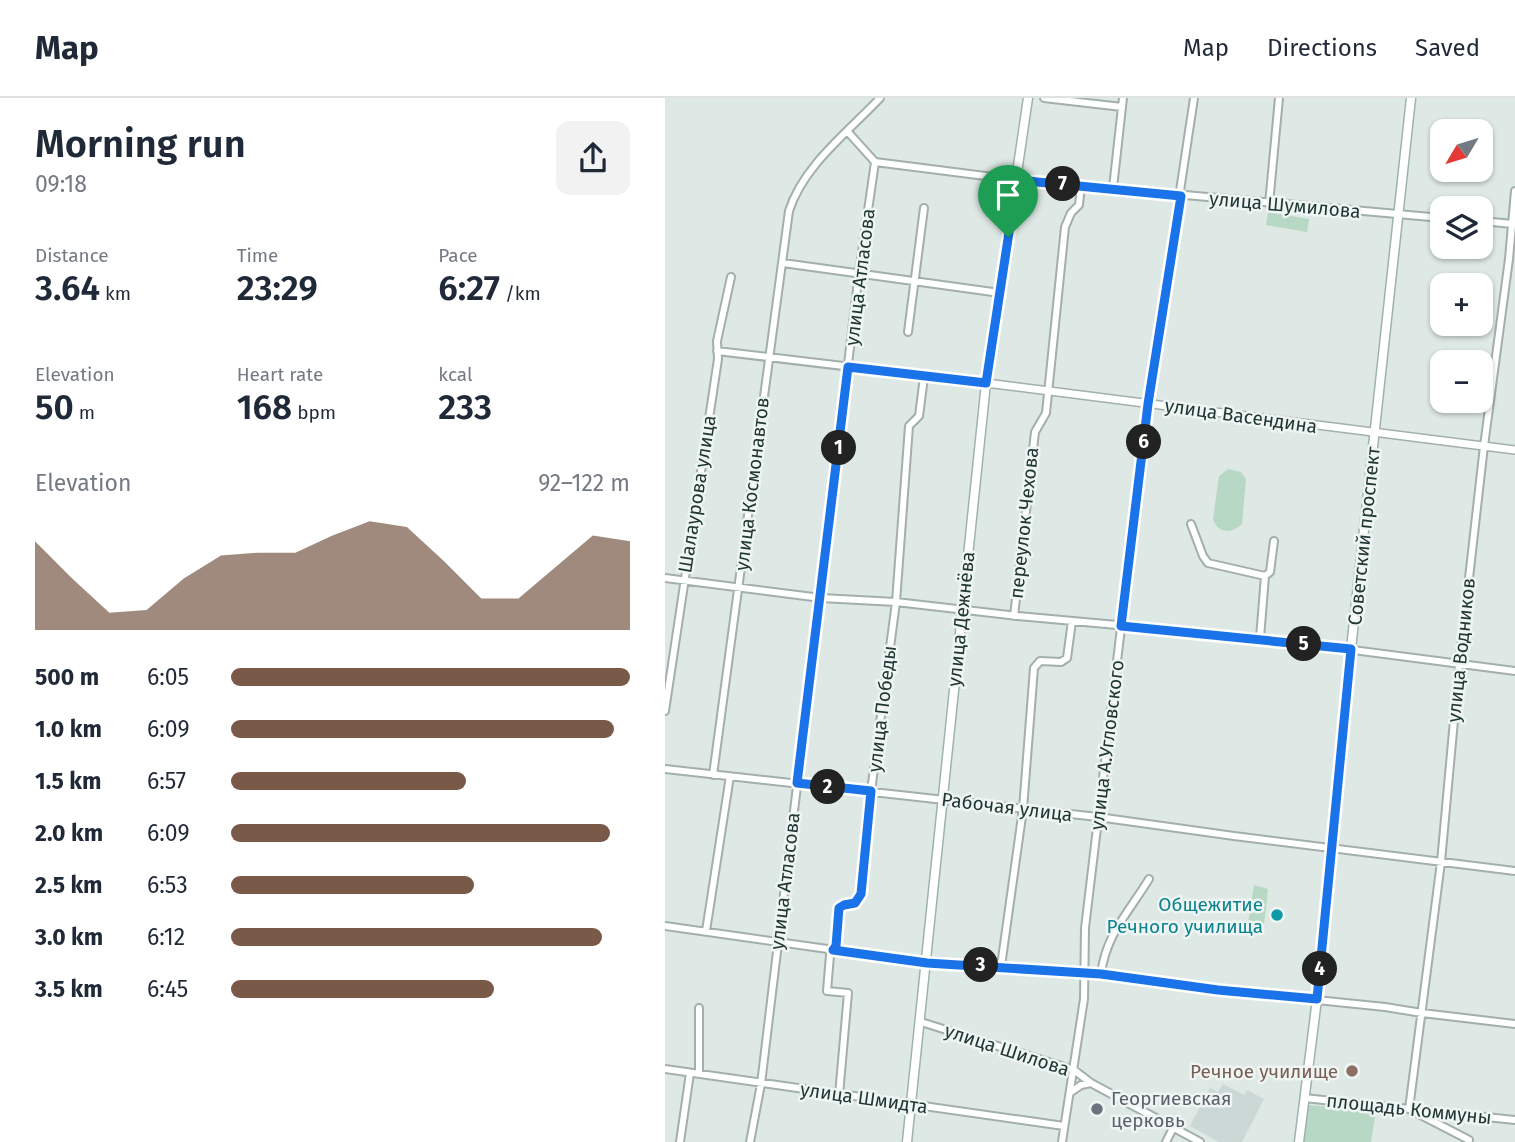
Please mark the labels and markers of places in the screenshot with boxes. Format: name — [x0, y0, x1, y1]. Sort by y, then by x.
pin — [978, 165, 1038, 237]
pin: 7 — [1045, 166, 1081, 202]
pin: 6 — [1127, 424, 1161, 460]
pin: 1 — [821, 430, 857, 466]
pin: 5 — [1287, 626, 1321, 662]
pin: 2 — [811, 770, 845, 804]
place label: Общежитие Речного училища — [1106, 893, 1263, 938]
marker: Общежитие Речного училища — [1269, 907, 1285, 923]
pin: 3 — [963, 948, 999, 982]
pin: 4 — [1303, 952, 1337, 986]
place label: Речное училище — [1190, 1060, 1338, 1083]
marker: Речное училище — [1344, 1063, 1360, 1079]
place label: Георгиевская церковь — [1111, 1087, 1232, 1132]
marker: Георгиевская церковь — [1089, 1101, 1105, 1117]

